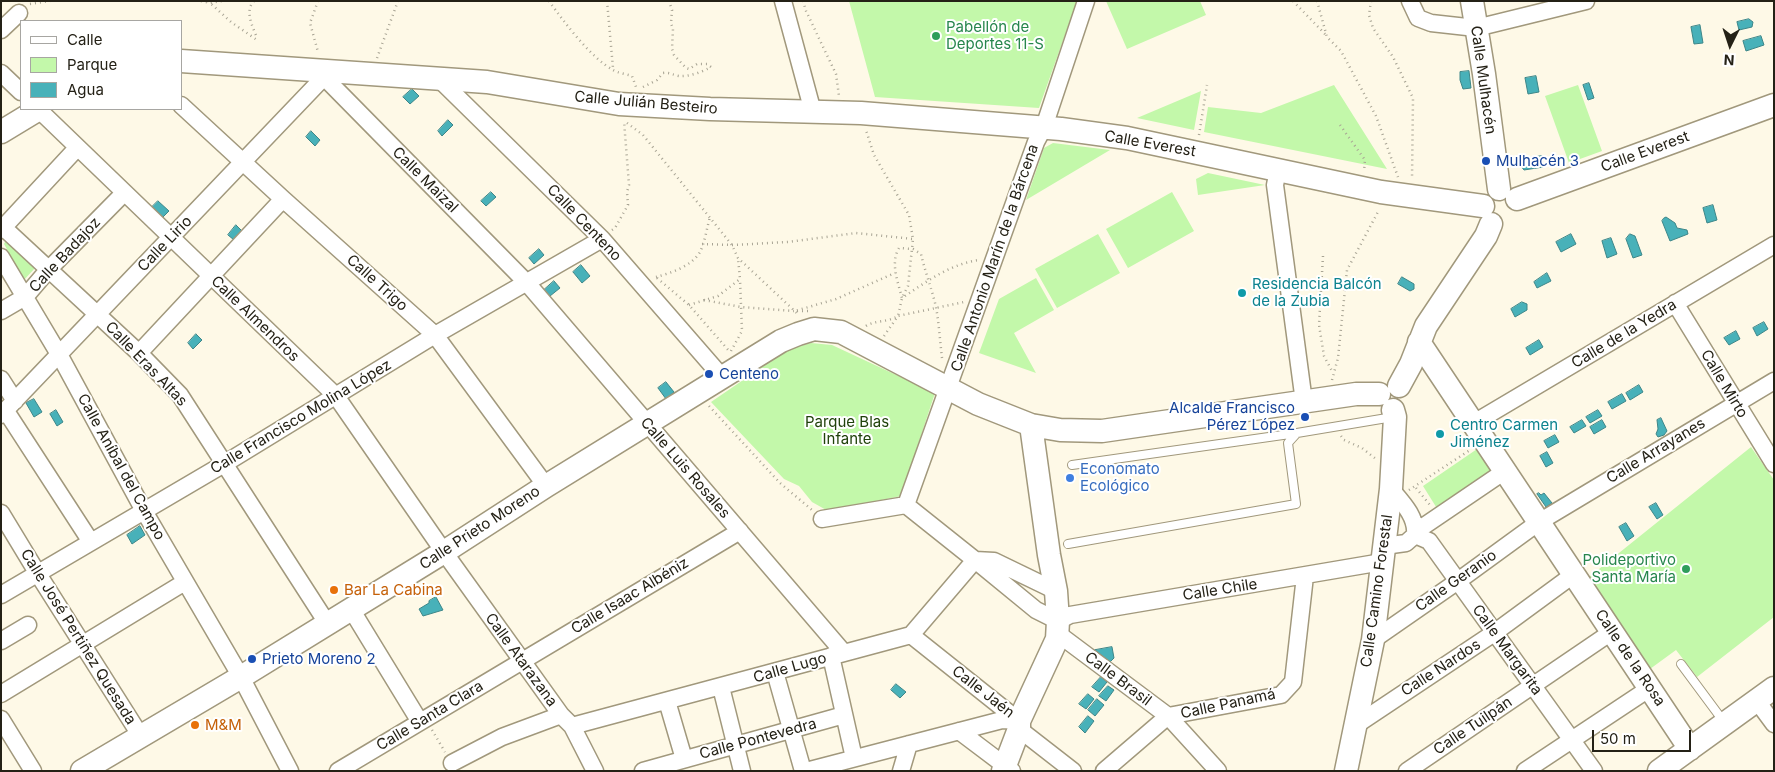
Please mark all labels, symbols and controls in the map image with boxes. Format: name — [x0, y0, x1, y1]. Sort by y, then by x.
place label: Pabellón de Deportes 11-S — [946, 18, 1044, 53]
legend — [20, 20, 182, 110]
north arrow — [1705, 20, 1755, 70]
street label: Calle Mulhacén — [1466, 25, 1500, 135]
text: Calle — [67, 30, 102, 49]
marker: Pabellón de Deportes 11-S — [930, 30, 942, 42]
text: N — [1723, 52, 1735, 69]
text: Parque — [67, 55, 117, 74]
text: Agua — [67, 80, 104, 99]
street label: Calle Julián Besteiro — [574, 88, 718, 118]
street label: Calle Everest — [1103, 127, 1197, 161]
street label: Calle Everest — [1598, 128, 1692, 176]
street label: Calle Antonio Marín de la Bárcena — [948, 142, 1042, 374]
street label: Calle Maizal — [388, 143, 462, 217]
place label: Mulhacén 3 — [1496, 152, 1579, 170]
marker: Mulhacén 3 — [1480, 155, 1492, 167]
street label: Calle Centeno — [543, 181, 625, 265]
street label: Calle Lirio — [134, 212, 196, 276]
street label: Calle Badajoz — [26, 214, 104, 296]
street label: Calle Trigo — [343, 251, 411, 315]
street label: Calle Almendros — [207, 272, 303, 366]
place label: Residencia Balcón de la Zubia — [1252, 275, 1382, 310]
marker: Residencia Balcón de la Zubia — [1236, 287, 1248, 299]
street label: Calle de la Yedra — [1568, 296, 1680, 372]
street label: Calle Eras Altas — [101, 318, 191, 410]
street label: Calle Mirto — [1697, 347, 1751, 421]
street label: Calle Francisco Molina López — [207, 356, 395, 478]
place label: Centeno — [719, 365, 779, 383]
marker: Centeno — [703, 368, 715, 380]
street label: Calle Aníbal del Campo — [73, 391, 169, 543]
place label: Alcalde Francisco Pérez López — [1169, 399, 1295, 434]
marker: Alcalde Francisco Pérez López — [1299, 411, 1311, 423]
park label: Parque Blas Infante — [805, 413, 889, 448]
street label: Calle Luis Rosales — [636, 414, 734, 522]
street label: Calle Arrayanes — [1603, 414, 1709, 488]
place label: Centro Carmen Jiménez — [1450, 416, 1558, 451]
marker: Centro Carmen Jiménez — [1434, 428, 1446, 440]
place label: Economato Ecológico — [1080, 460, 1160, 495]
marker: Economato Ecológico — [1064, 472, 1076, 484]
street label: Calle Prieto Moreno — [416, 482, 544, 574]
street label: Calle Camino Forestal — [1357, 513, 1397, 669]
street label: Calle José Pertiñez Quesada — [16, 546, 140, 728]
street label: Calle Geranio — [1412, 546, 1500, 616]
place label: Polideportivo Santa María — [1583, 551, 1676, 586]
street label: Calle Isaac Albéniz — [568, 554, 692, 638]
marker: Polideportivo Santa María — [1680, 563, 1692, 575]
street label: Calle Chile — [1181, 575, 1259, 605]
place label: Bar La Cabina — [344, 581, 443, 599]
marker: Bar La Cabina — [328, 584, 340, 596]
street label: Calle Margarita — [1468, 601, 1546, 699]
street label: Calle de la Rosa — [1591, 606, 1669, 710]
street label: Calle Atarazana — [481, 610, 561, 710]
street label: Calle Nardos — [1398, 636, 1484, 700]
street label: Calle Brasil — [1081, 648, 1155, 710]
street label: Calle Lugo — [751, 649, 829, 687]
place label: Prieto Moreno 2 — [262, 650, 376, 668]
marker: Prieto Moreno 2 — [246, 653, 258, 665]
street label: Calle Jaén — [948, 662, 1018, 722]
street label: Calle Santa Clara — [373, 677, 487, 755]
street label: Calle Panamá — [1179, 685, 1277, 723]
street label: Calle Tuilpán — [1430, 693, 1516, 759]
street label: Calle Pontevedra — [698, 715, 818, 763]
place label: M&M — [205, 716, 242, 734]
marker: M&M — [189, 719, 201, 731]
scale bar — [1595, 720, 1694, 752]
text: 50 m — [1600, 729, 1636, 748]

